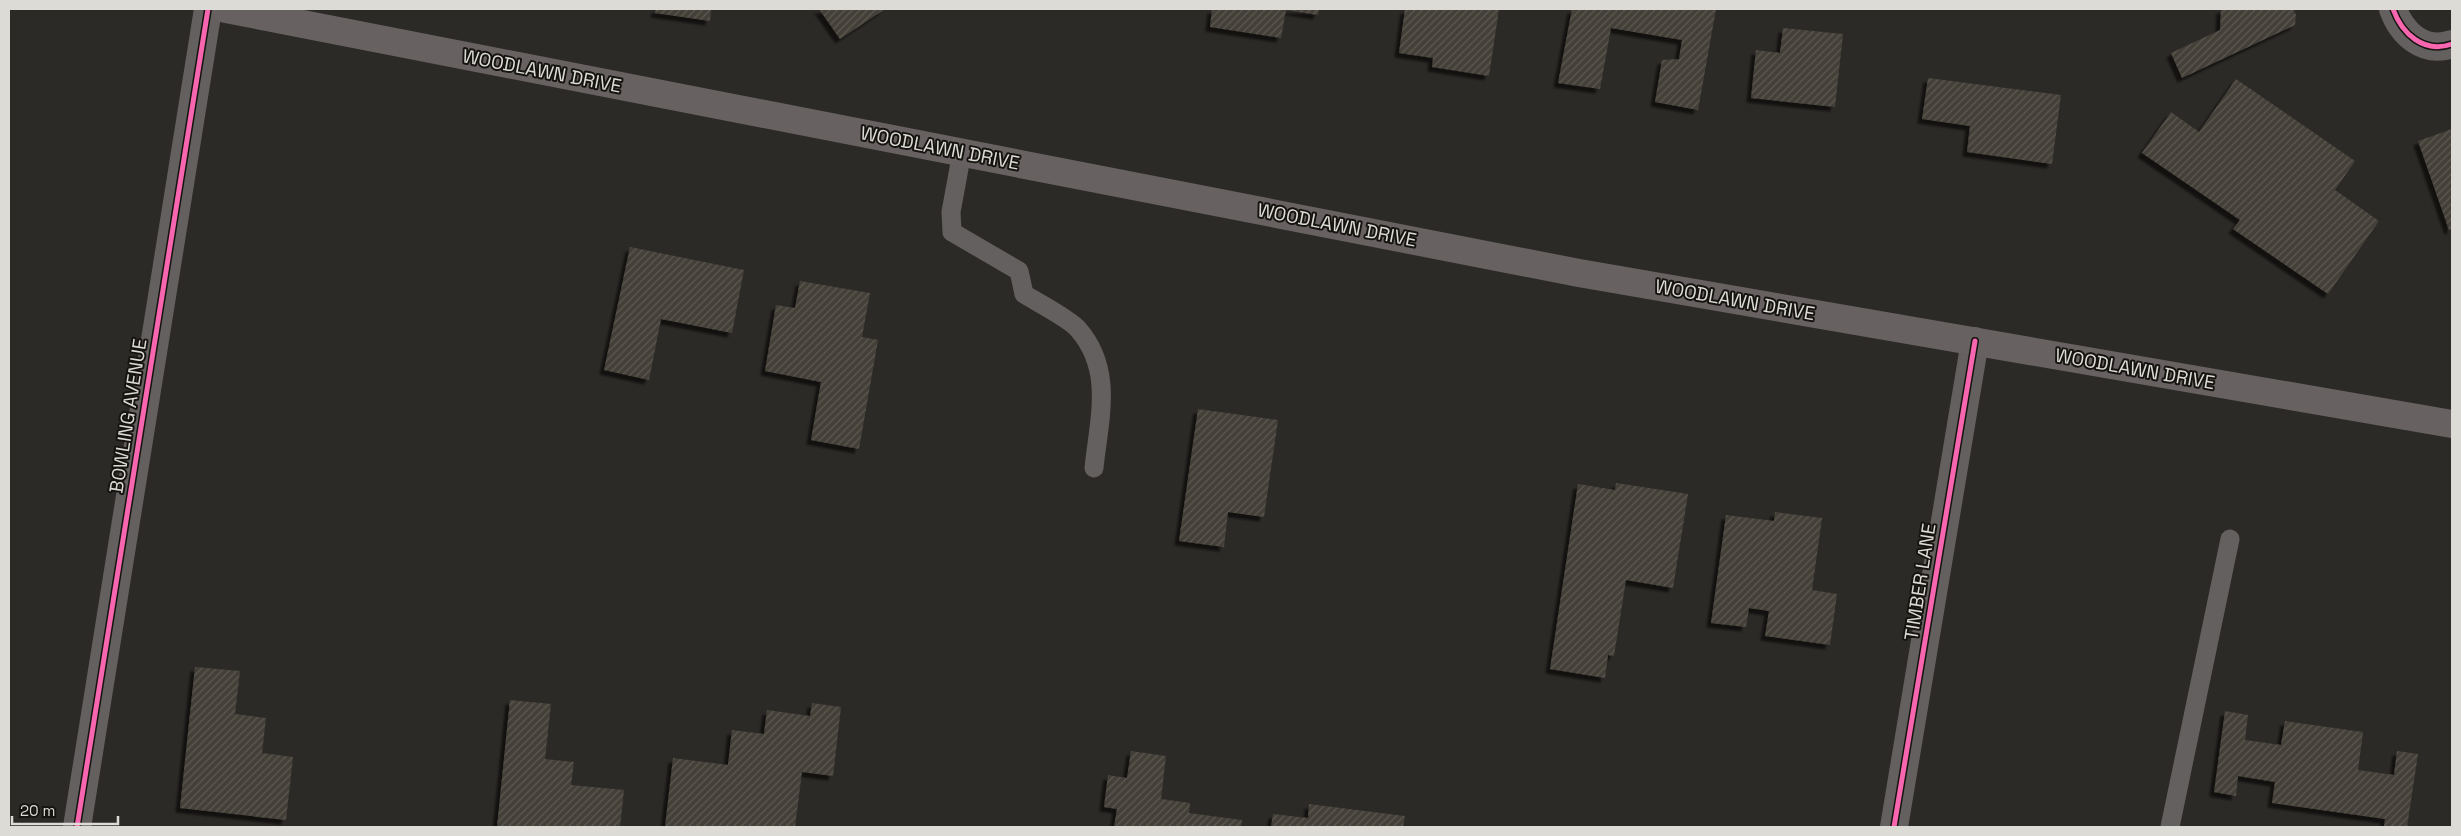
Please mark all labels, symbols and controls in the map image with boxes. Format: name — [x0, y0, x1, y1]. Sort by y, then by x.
street label: WOODLAWN DRIVE — [460, 43, 624, 99]
street label: WOODLAWN DRIVE — [858, 120, 1022, 176]
street label: WOODLAWN DRIVE — [1255, 197, 1419, 253]
street label: WOODLAWN DRIVE — [1653, 274, 1817, 326]
street label: BOWLING AVENUE — [103, 337, 153, 495]
street label: WOODLAWN DRIVE — [2053, 343, 2217, 395]
street label: TIMBER LANE — [1898, 522, 1942, 642]
scale bar — [12, 794, 119, 826]
text: 20 m — [20, 801, 55, 820]

